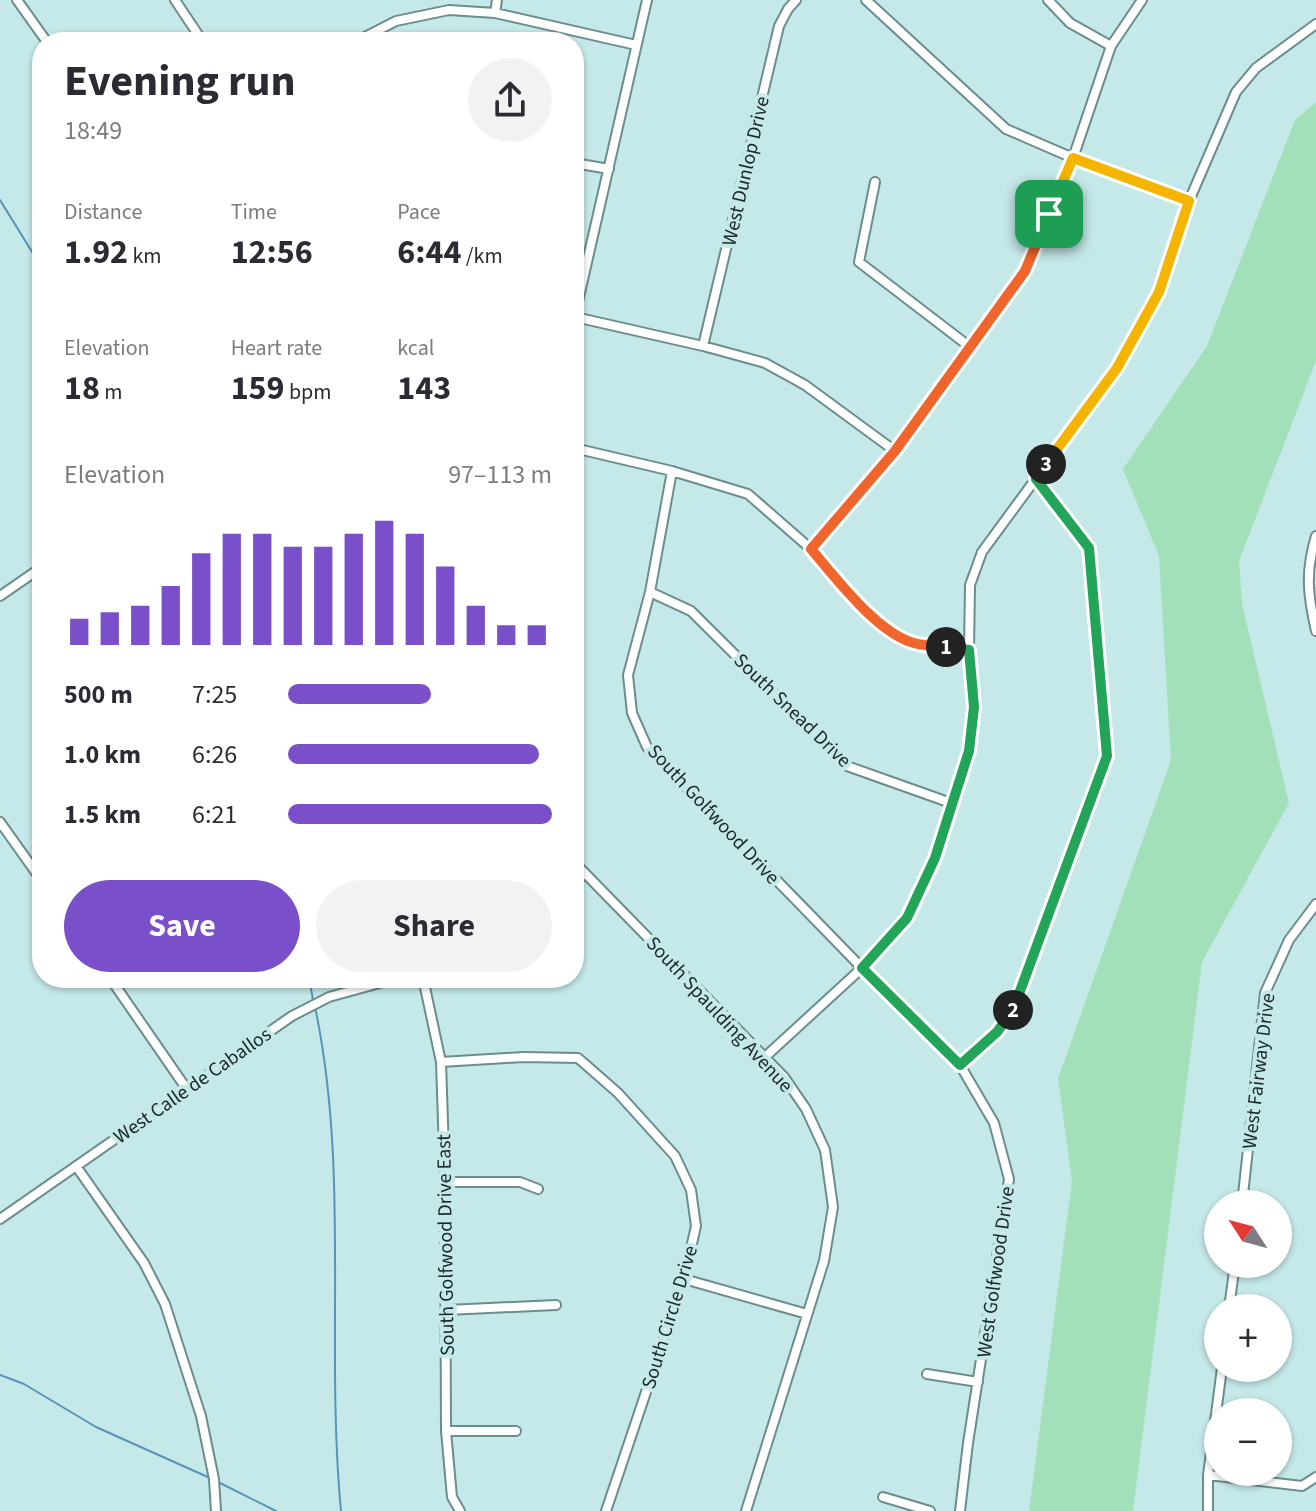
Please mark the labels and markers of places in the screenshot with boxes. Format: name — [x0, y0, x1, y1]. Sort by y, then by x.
pin — [1015, 180, 1083, 248]
pin: 3 — [1026, 444, 1066, 484]
pin: 1 — [926, 627, 966, 667]
pin: 2 — [993, 990, 1033, 1030]

